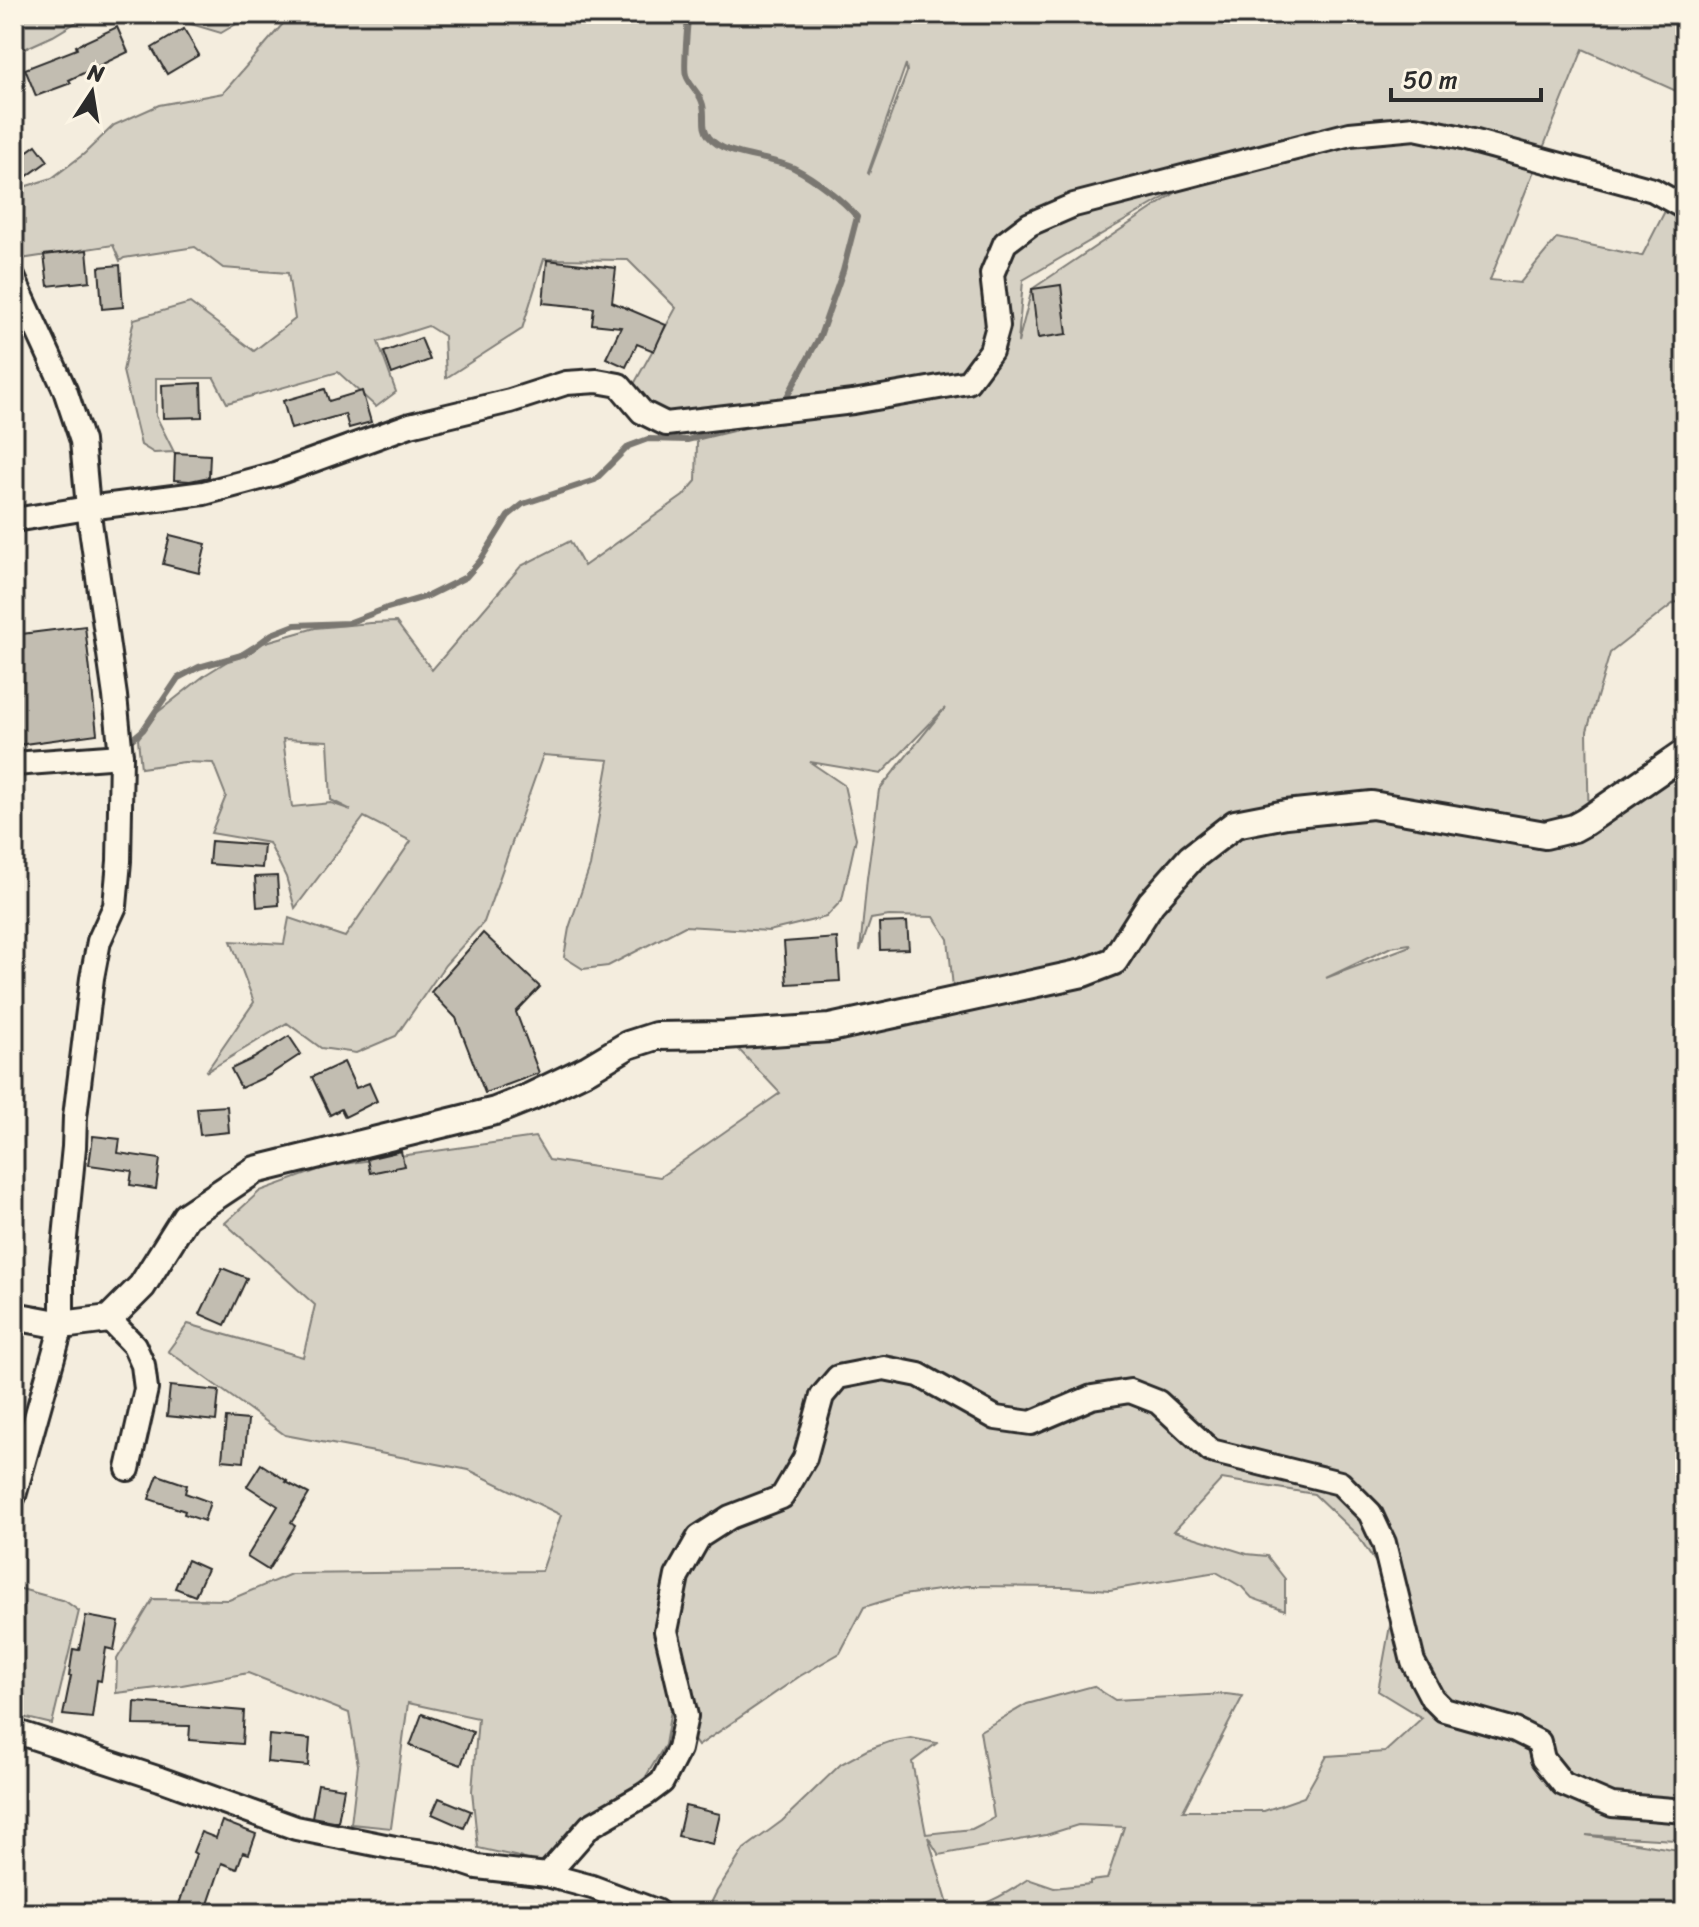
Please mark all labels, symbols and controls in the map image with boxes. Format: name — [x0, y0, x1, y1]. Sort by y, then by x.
north arrow — [52, 52, 132, 132]
text: N — [84, 52, 108, 94]
scale bar — [1391, 52, 1541, 102]
text: 50 m — [1403, 59, 1458, 101]

